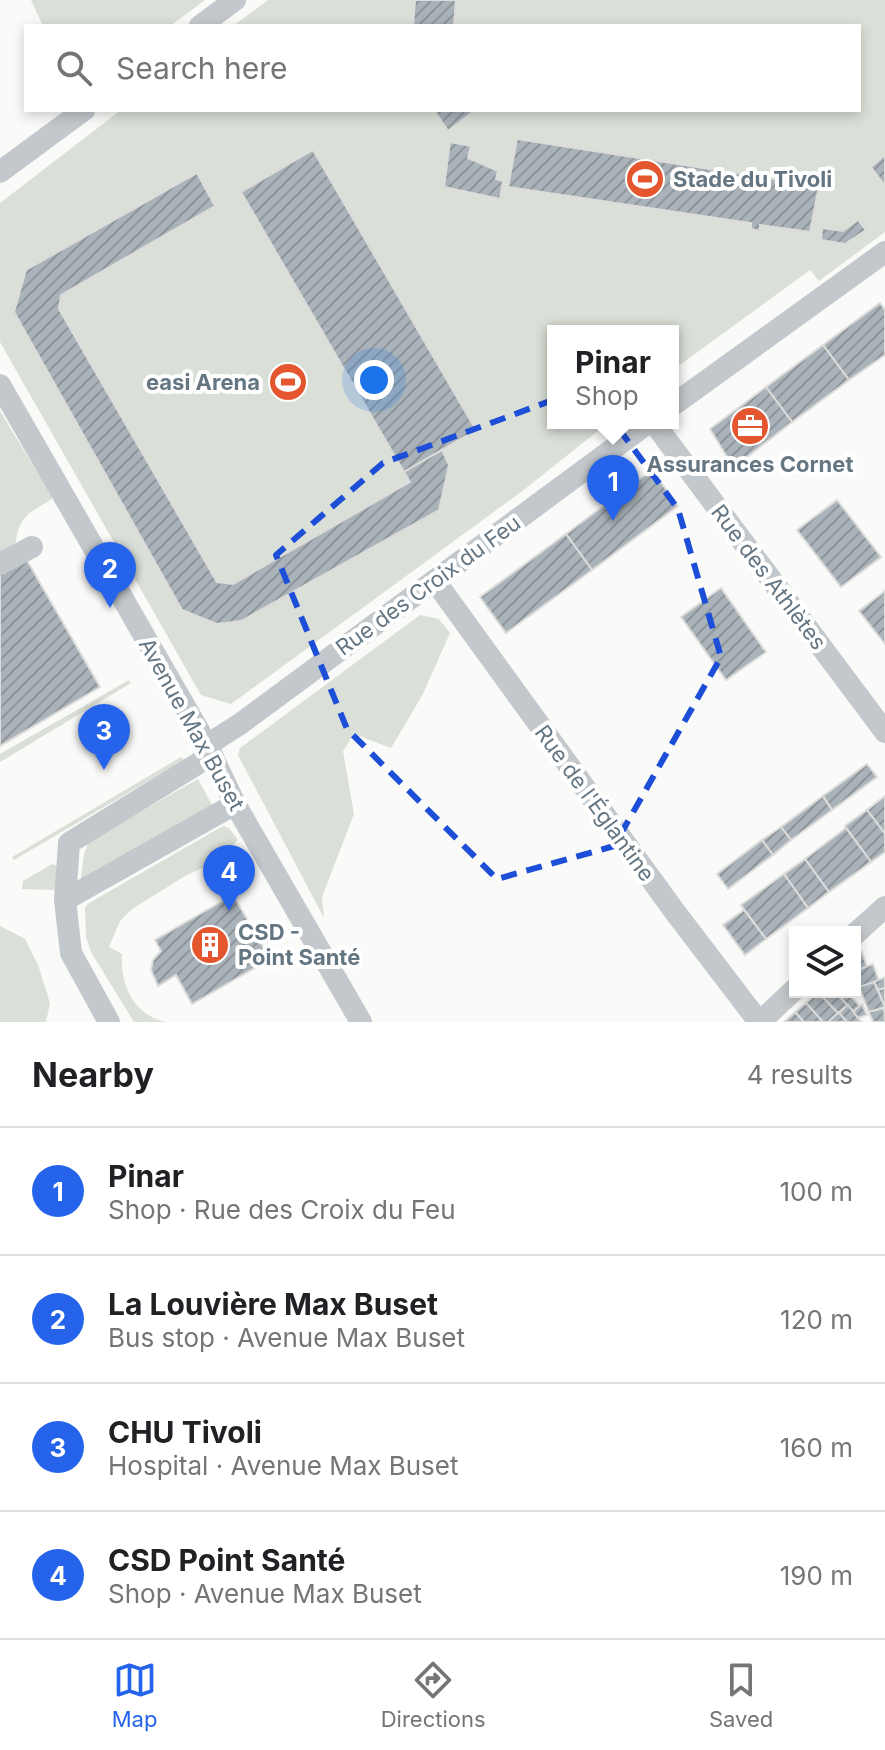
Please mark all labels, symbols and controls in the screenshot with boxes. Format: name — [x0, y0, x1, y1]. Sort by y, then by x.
search box — [24, 24, 861, 112]
icon: search — [52, 46, 96, 90]
text: Search here — [116, 50, 288, 86]
sports icon: Stade du Tivoli — [624, 158, 666, 200]
place label: Stade du Tivoli — [673, 166, 832, 192]
popup — [547, 325, 679, 429]
text: Pinar — [575, 344, 651, 380]
your location — [354, 360, 394, 400]
sports icon: easi Arena — [267, 361, 309, 403]
place label: easi Arena — [146, 369, 260, 395]
text: Shop — [575, 380, 639, 411]
office icon: Assurances Cornet — [729, 405, 771, 447]
place label: Assurances Cornet — [647, 451, 853, 477]
pin: 1 — [587, 455, 639, 521]
street label: Rue des Athlètes — [706, 499, 832, 655]
street label: Rue des Croix du Feu — [331, 509, 525, 661]
pin: 2 — [84, 542, 136, 608]
street label: Avenue Max Buset — [134, 633, 250, 815]
pin: 3 — [78, 704, 130, 770]
street label: Rue de l'Églantine — [530, 720, 660, 886]
pin: 4 — [203, 845, 255, 911]
place label: CSD - Point Santé — [238, 919, 360, 970]
building icon: CSD - Point Santé — [189, 924, 231, 966]
map controls — [789, 926, 861, 998]
button: layers — [789, 926, 861, 998]
text: Nearby — [32, 1054, 154, 1095]
text: 4 results — [747, 1059, 853, 1090]
text: Pinar — [108, 1158, 184, 1194]
text: 1 — [52, 1176, 64, 1207]
text: 100 m — [780, 1176, 853, 1207]
text: Shop · Rue des Croix du Feu — [108, 1194, 456, 1225]
text: La Louvière Max Buset — [108, 1286, 438, 1322]
text: 2 — [50, 1304, 66, 1335]
text: 120 m — [780, 1304, 853, 1335]
text: Bus stop · Avenue Max Buset — [108, 1322, 465, 1353]
text: CHU Tivoli — [108, 1414, 262, 1450]
text: 3 — [50, 1432, 66, 1463]
text: 160 m — [780, 1432, 853, 1463]
text: Hospital · Avenue Max Buset — [108, 1450, 459, 1481]
text: CSD Point Santé — [108, 1542, 345, 1578]
text: 4 — [49, 1560, 67, 1591]
text: 190 m — [780, 1560, 853, 1591]
text: Shop · Avenue Max Buset — [108, 1578, 422, 1609]
tab: Map — [112, 1658, 157, 1732]
tab: Directions — [381, 1658, 486, 1732]
tab: Saved — [709, 1658, 773, 1732]

